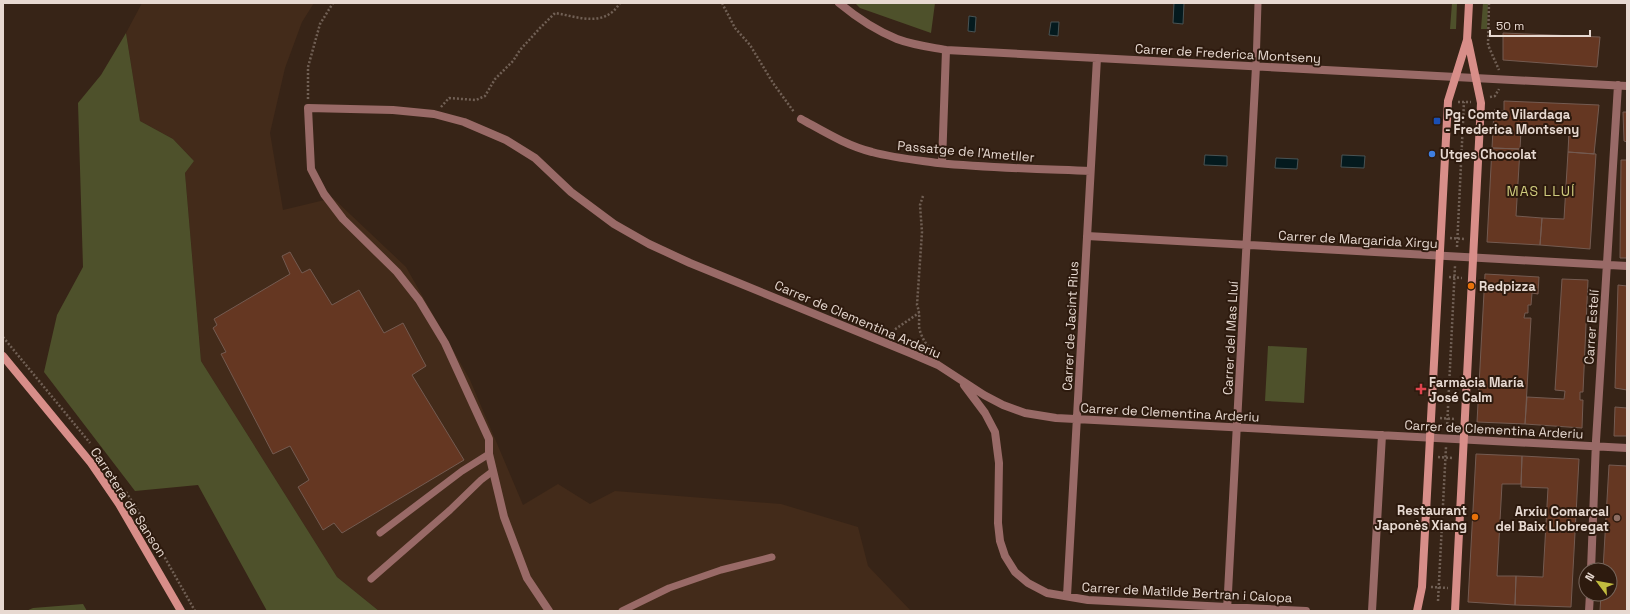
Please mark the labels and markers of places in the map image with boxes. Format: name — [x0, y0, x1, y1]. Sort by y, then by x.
place label: Pg. Comte Vilardaga - Frederica Montseny — [1445, 106, 1579, 138]
marker: Pg. Comte Vilardaga - Frederica Montseny — [1432, 116, 1442, 126]
place label: Utges Chocolat — [1440, 146, 1537, 163]
marker: Utges Chocolat — [1427, 149, 1437, 159]
place label: Redpizza — [1479, 278, 1536, 295]
marker: Redpizza — [1466, 281, 1476, 291]
place label: Farmàcia María José Calm — [1429, 374, 1524, 406]
marker: Farmàcia María José Calm — [1416, 384, 1426, 394]
place label: Restaurant Japonès Xiang — [1374, 502, 1467, 534]
place label: Arxiu Comarcal del Baix Llobregat — [1495, 503, 1609, 535]
marker: Restaurant Japonès Xiang — [1470, 512, 1480, 522]
marker: Arxiu Comarcal del Baix Llobregat — [1612, 513, 1622, 523]

